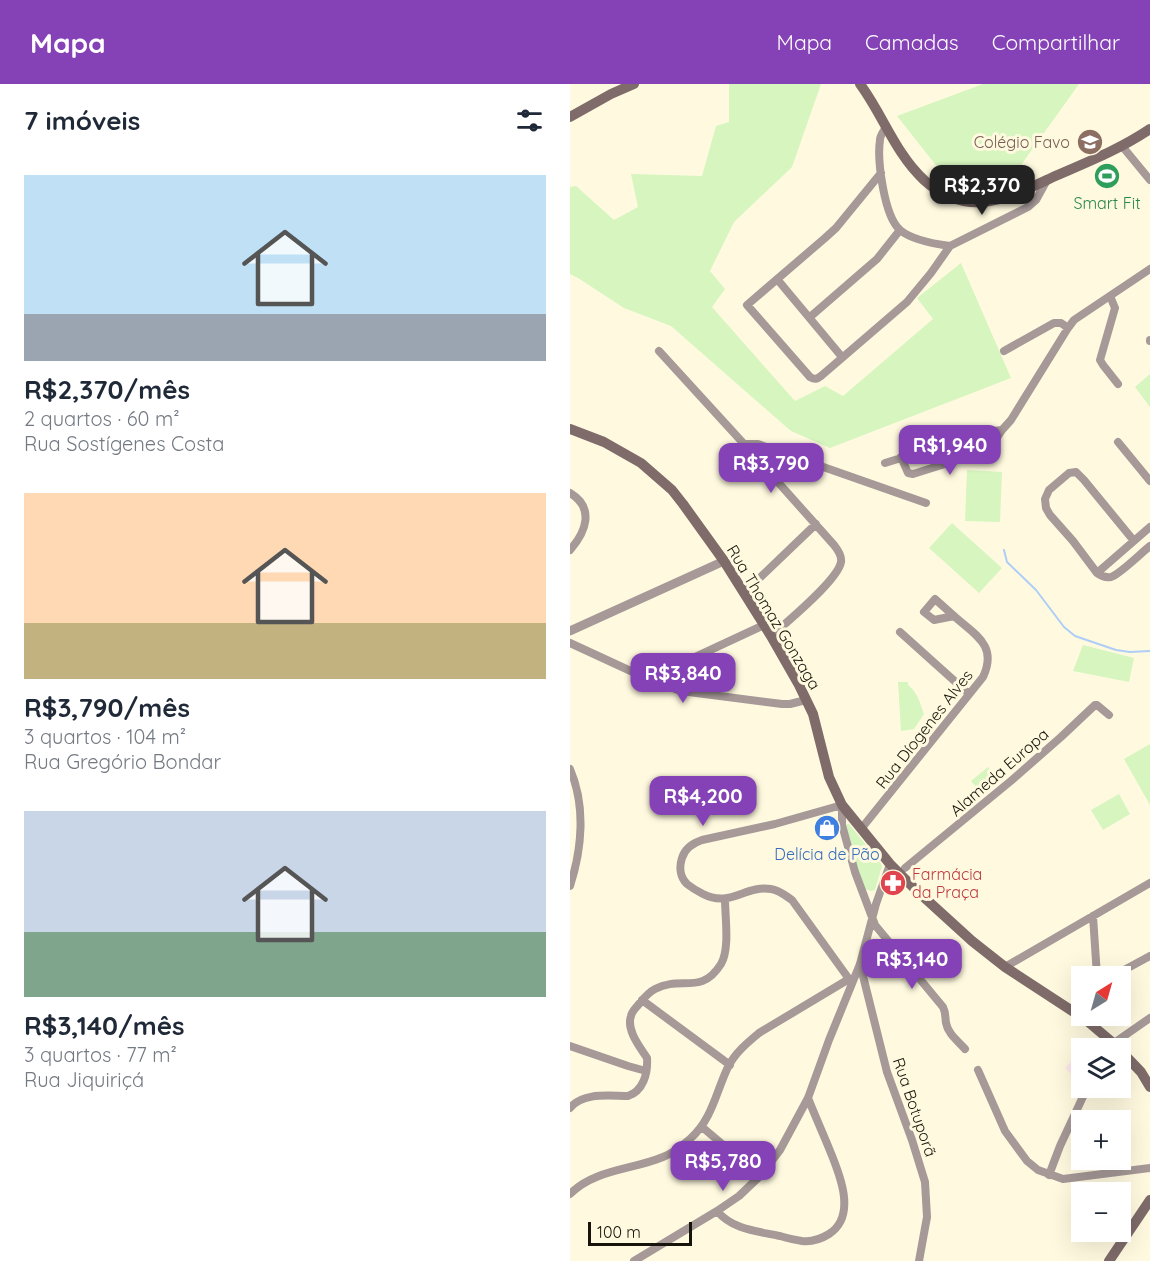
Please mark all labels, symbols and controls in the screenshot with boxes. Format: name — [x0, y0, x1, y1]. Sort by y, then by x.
text: Mapa — [30, 25, 106, 60]
text: Mapa — [777, 29, 832, 55]
text: Camadas — [865, 29, 959, 55]
text: Compartilhar — [992, 29, 1120, 55]
text: 7 imóveis — [24, 104, 140, 137]
icon: filters — [513, 104, 546, 137]
school or university icon: Colégio Favo — [1075, 127, 1105, 157]
place label: Colégio Favo — [974, 132, 1070, 152]
sports icon: Smart Fit — [1092, 161, 1122, 191]
pin: R$2,370 — [927, 165, 1037, 216]
text: R$2,370 — [944, 172, 1020, 197]
place label: Smart Fit — [1073, 193, 1141, 213]
icon: home — [231, 214, 339, 322]
text: R$2,370/mês — [24, 373, 190, 406]
text: 2 quartos · 60 m² — [24, 406, 180, 431]
pin: R$1,940 — [895, 425, 1005, 476]
text: Rua Sostígenes Costa — [24, 431, 224, 456]
text: R$1,940 — [913, 432, 987, 457]
pin: R$3,790 — [716, 443, 826, 494]
text: R$3,790 — [733, 450, 809, 475]
icon: home — [231, 532, 339, 640]
street label: Rua Thomaz Gonzaga — [723, 541, 825, 693]
pin: R$3,840 — [628, 653, 738, 704]
text: R$3,840 — [645, 660, 721, 685]
street label: Rua Díogenes Alves — [871, 665, 977, 793]
text: R$3,790/mês — [24, 691, 190, 724]
text: 3 quartos · 104 m² — [24, 724, 186, 749]
street label: Alameda Europa — [946, 724, 1052, 820]
text: Rua Gregório Bondar — [24, 749, 221, 774]
pin: R$4,200 — [648, 776, 758, 827]
text: R$4,200 — [664, 783, 742, 808]
shop icon: Delícia de Pão — [812, 813, 842, 843]
place label: Delícia de Pão — [774, 844, 880, 864]
icon: home — [231, 850, 339, 958]
place label: Farmácia da Praça — [912, 864, 982, 902]
pharmacy icon: Farmácia da Praça — [878, 868, 908, 898]
pin: R$3,140 — [857, 939, 967, 990]
text: R$3,140 — [876, 946, 948, 971]
north arrow — [1071, 966, 1131, 1026]
map controls — [1071, 966, 1131, 1242]
text: R$3,140/mês — [24, 1009, 185, 1042]
button: layers — [1071, 1038, 1131, 1098]
text: 3 quartos · 77 m² — [24, 1042, 177, 1067]
street label: Rua Botuporã — [889, 1055, 941, 1159]
text: Rua Jiquiriçá — [24, 1067, 144, 1092]
button: + — [1071, 1110, 1131, 1170]
pin: R$5,780 — [668, 1141, 778, 1192]
text: R$5,780 — [685, 1148, 761, 1173]
button: − — [1071, 1182, 1131, 1242]
scale bar — [588, 1219, 692, 1246]
text: 100 m — [597, 1222, 641, 1242]

